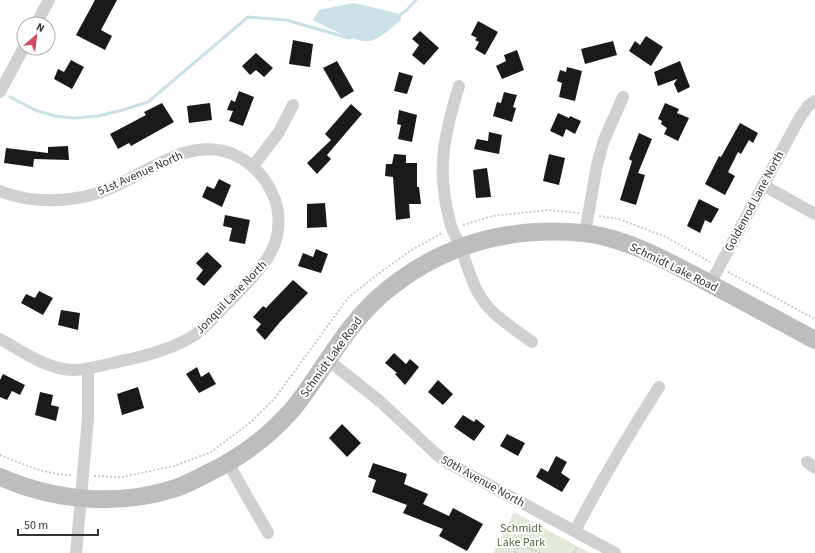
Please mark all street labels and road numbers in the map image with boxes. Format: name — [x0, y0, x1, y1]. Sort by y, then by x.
street label: 51st Avenue North — [95, 147, 185, 200]
street label: Goldenrod Lane North — [721, 148, 788, 254]
street label: Schmidt Lake Road — [627, 239, 721, 296]
street label: Jonquil Lane North — [192, 257, 271, 338]
street label: Schmidt Lake Road — [296, 313, 367, 401]
street label: 50th Avenue North — [438, 451, 528, 511]

